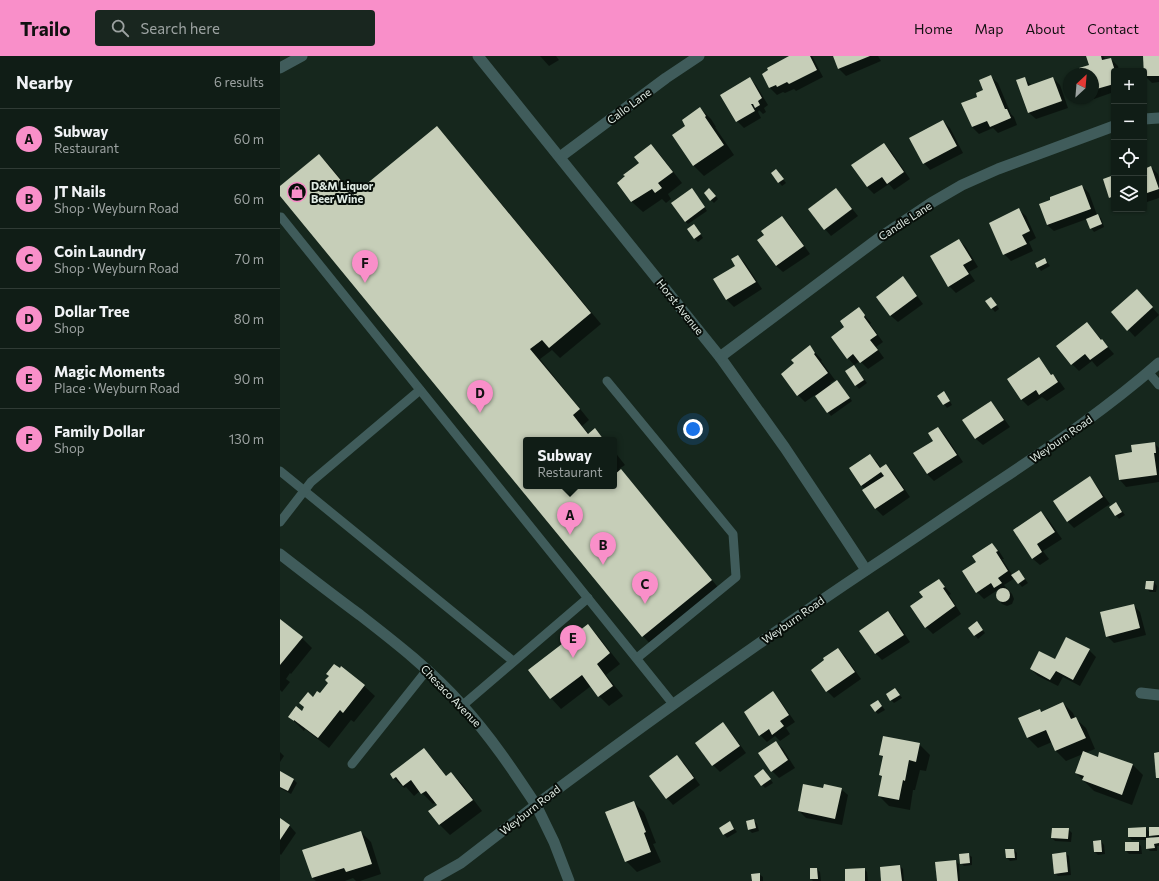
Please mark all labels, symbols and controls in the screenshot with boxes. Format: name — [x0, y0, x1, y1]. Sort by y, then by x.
search box — [95, 10, 375, 46]
text: Trailo — [20, 17, 71, 40]
icon: search — [109, 17, 131, 39]
text: Search here — [141, 19, 220, 37]
text: Home — [914, 20, 953, 37]
text: Map — [975, 20, 1003, 37]
text: About — [1025, 20, 1065, 37]
text: Contact — [1087, 20, 1139, 37]
north arrow — [1063, 68, 1099, 104]
map controls — [1111, 68, 1147, 212]
button: + — [1111, 68, 1147, 104]
text: Nearby — [16, 72, 73, 93]
text: 6 results — [214, 74, 264, 90]
street label: Callo Lane — [604, 85, 653, 126]
button: − — [1111, 104, 1147, 140]
text: Subway — [54, 122, 108, 140]
text: A — [24, 131, 34, 147]
text: 60 m — [234, 131, 264, 147]
text: Restaurant — [54, 140, 119, 156]
button: locate — [1111, 140, 1147, 176]
button: layers — [1111, 176, 1147, 212]
place label: D&M Liquor Beer Wine — [311, 179, 374, 205]
shop icon: D&M Liquor Beer Wine — [286, 181, 308, 203]
text: JT Nails — [54, 182, 106, 200]
text: B — [25, 191, 33, 207]
text: 60 m — [234, 191, 264, 207]
street label: Candle Lane — [876, 198, 934, 243]
text: Shop · Weyburn Road — [54, 200, 179, 216]
text: Coin Laundry — [54, 242, 146, 260]
pin: F — [352, 250, 378, 283]
text: C — [25, 251, 33, 267]
text: 70 m — [235, 251, 264, 267]
text: Shop · Weyburn Road — [54, 260, 179, 276]
street label: Horst Avenue — [654, 276, 707, 337]
text: Dollar Tree — [54, 302, 130, 320]
text: D — [24, 311, 34, 327]
text: 80 m — [234, 311, 264, 327]
text: Shop — [54, 320, 85, 336]
text: Magic Moments — [54, 362, 165, 380]
text: E — [25, 371, 33, 387]
text: 90 m — [234, 371, 264, 387]
text: Place · Weyburn Road — [54, 380, 180, 396]
pin: D — [467, 380, 493, 413]
street label: Weyburn Road — [1027, 412, 1094, 465]
your location — [683, 419, 703, 439]
text: Family Dollar — [54, 422, 145, 440]
text: F — [25, 431, 33, 447]
text: 130 m — [229, 431, 264, 447]
popup — [523, 437, 617, 489]
text: Shop — [54, 440, 85, 456]
text: Subway — [537, 446, 592, 464]
text: Restaurant — [537, 464, 603, 480]
pin: A — [557, 502, 583, 535]
pin: B — [590, 532, 616, 565]
pin: C — [632, 571, 658, 604]
street label: Weyburn Road — [759, 593, 826, 646]
pin: E — [560, 625, 586, 658]
street label: Chesaco Avenue — [418, 662, 484, 730]
street label: Weyburn Road — [497, 782, 562, 837]

